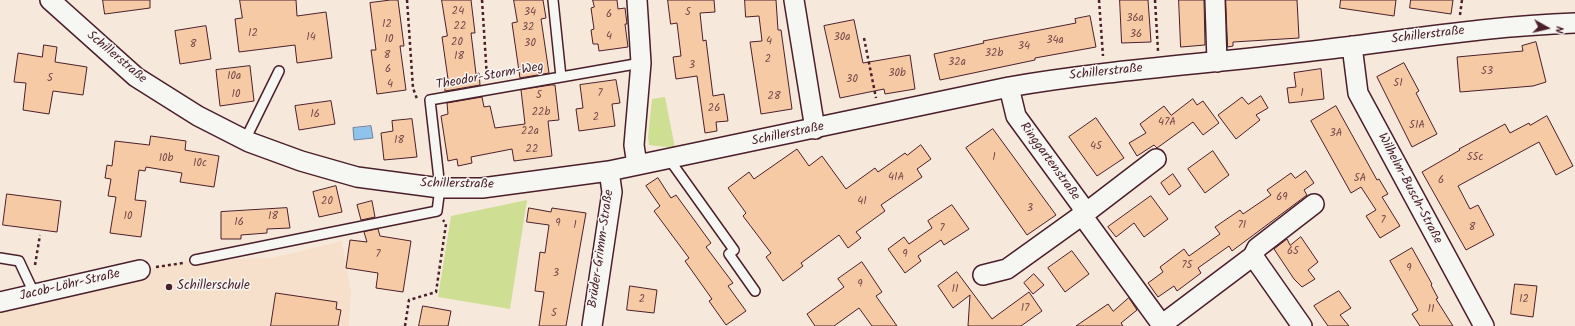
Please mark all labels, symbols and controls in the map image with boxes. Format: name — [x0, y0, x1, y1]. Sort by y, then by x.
house number: 24 — [452, 5, 464, 19]
house number: 34 — [524, 6, 536, 20]
house number: 5 — [685, 6, 691, 20]
house number: 6 — [606, 8, 612, 22]
north arrow — [1527, 8, 1567, 48]
house number: 36a — [1126, 12, 1144, 26]
house number: 12 — [382, 18, 392, 32]
house number: 22 — [454, 20, 466, 34]
house number: 32 — [522, 21, 534, 35]
street label: Schillerstraße — [1390, 24, 1466, 48]
text: N — [1549, 25, 1568, 34]
house number: 12 — [248, 27, 258, 41]
street label: Schillerstraße — [83, 28, 149, 88]
house number: 36 — [1130, 28, 1142, 42]
house number: 4 — [606, 30, 612, 44]
house number: 14 — [306, 31, 316, 45]
house number: 30a — [834, 31, 850, 45]
house number: 10 — [385, 33, 393, 47]
house number: 34a — [1046, 34, 1064, 48]
house number: 4 — [766, 35, 772, 49]
house number: 20 — [451, 36, 463, 50]
house number: 30 — [524, 37, 536, 51]
house number: 8 — [190, 38, 196, 52]
house number: 34 — [1018, 40, 1030, 54]
house number: 32b — [985, 47, 1003, 61]
house number: 8 — [384, 49, 390, 63]
house number: 18 — [454, 50, 464, 64]
house number: 2 — [765, 53, 771, 67]
house number: 32a — [948, 56, 966, 70]
house number: 3 — [689, 59, 695, 73]
street label: Theodor-Storm-Weg — [435, 60, 545, 94]
street label: Schillerstraße — [1069, 61, 1143, 85]
house number: 6 — [385, 63, 391, 77]
house number: 53 — [1481, 65, 1493, 79]
house number: 30b — [888, 67, 906, 81]
house number: 10a — [227, 70, 241, 84]
house number: 5 — [47, 72, 53, 86]
house number: 30 — [846, 73, 858, 87]
house number: 51 — [1393, 77, 1403, 91]
house number: 4 — [387, 78, 393, 92]
house number: 7 — [597, 87, 603, 101]
house number: 1 — [1300, 87, 1304, 101]
house number: 10 — [232, 88, 240, 102]
house number: 5 — [536, 89, 542, 103]
house number: 28 — [767, 90, 781, 104]
house number: 26 — [708, 102, 720, 116]
house number: 22b — [532, 106, 550, 120]
house number: 16 — [310, 108, 320, 122]
house number: 2 — [593, 111, 599, 125]
house number: 47A — [1158, 116, 1176, 130]
house number: 51A — [1409, 119, 1425, 133]
street label: Schillerstraße — [750, 120, 826, 150]
street label: Ringgartenstraße — [1015, 120, 1083, 204]
house number: 22a — [521, 125, 539, 139]
house number: 3A — [1330, 127, 1342, 141]
street label: Wilhelm-Busch-Straße — [1373, 131, 1445, 247]
house number: 18 — [394, 134, 404, 148]
house number: 45 — [1090, 140, 1102, 154]
house number: 22 — [526, 143, 538, 157]
house number: 1 — [992, 151, 996, 165]
house number: 55c — [1467, 151, 1483, 165]
house number: 10b — [159, 152, 173, 166]
house number: 10c — [193, 157, 207, 171]
house number: 41A — [888, 171, 904, 185]
house number: 5A — [1354, 172, 1366, 186]
house number: 6 — [1438, 174, 1444, 188]
street label: Schillerstraße — [420, 177, 494, 193]
street label: Brüder-Grimm-Straße — [586, 189, 618, 309]
house number: 69 — [1276, 191, 1288, 205]
house number: 20 — [321, 195, 333, 209]
house number: 41 — [857, 195, 867, 209]
house number: 3 — [1027, 202, 1033, 216]
house number: 10 — [124, 210, 132, 224]
house number: 18 — [268, 210, 278, 224]
house number: 7 — [1380, 214, 1386, 228]
house number: 16 — [234, 216, 244, 230]
house number: 9 — [555, 217, 561, 231]
house number: 1 — [573, 219, 577, 233]
house number: 71 — [1238, 219, 1246, 233]
house number: 8 — [1469, 221, 1475, 235]
house number: 7 — [939, 222, 945, 236]
house number: 65 — [1287, 245, 1299, 259]
house number: 7 — [375, 248, 381, 262]
house number: 9 — [902, 248, 908, 262]
house number: 75 — [1182, 259, 1192, 273]
house number: 9 — [1406, 262, 1412, 276]
street label: Jacob-Löhr-Straße — [18, 267, 122, 305]
house number: 3 — [553, 267, 559, 281]
house number: 9 — [857, 278, 863, 292]
place label: Schillerschule — [177, 279, 250, 295]
marker: Schillerschule — [164, 282, 174, 292]
house number: 11 — [952, 283, 958, 297]
house number: 2 — [639, 293, 645, 307]
house number: 12 — [1519, 293, 1529, 307]
house number: 17 — [1021, 302, 1029, 316]
house number: 11 — [1428, 303, 1434, 317]
house number: 5 — [551, 307, 557, 321]

